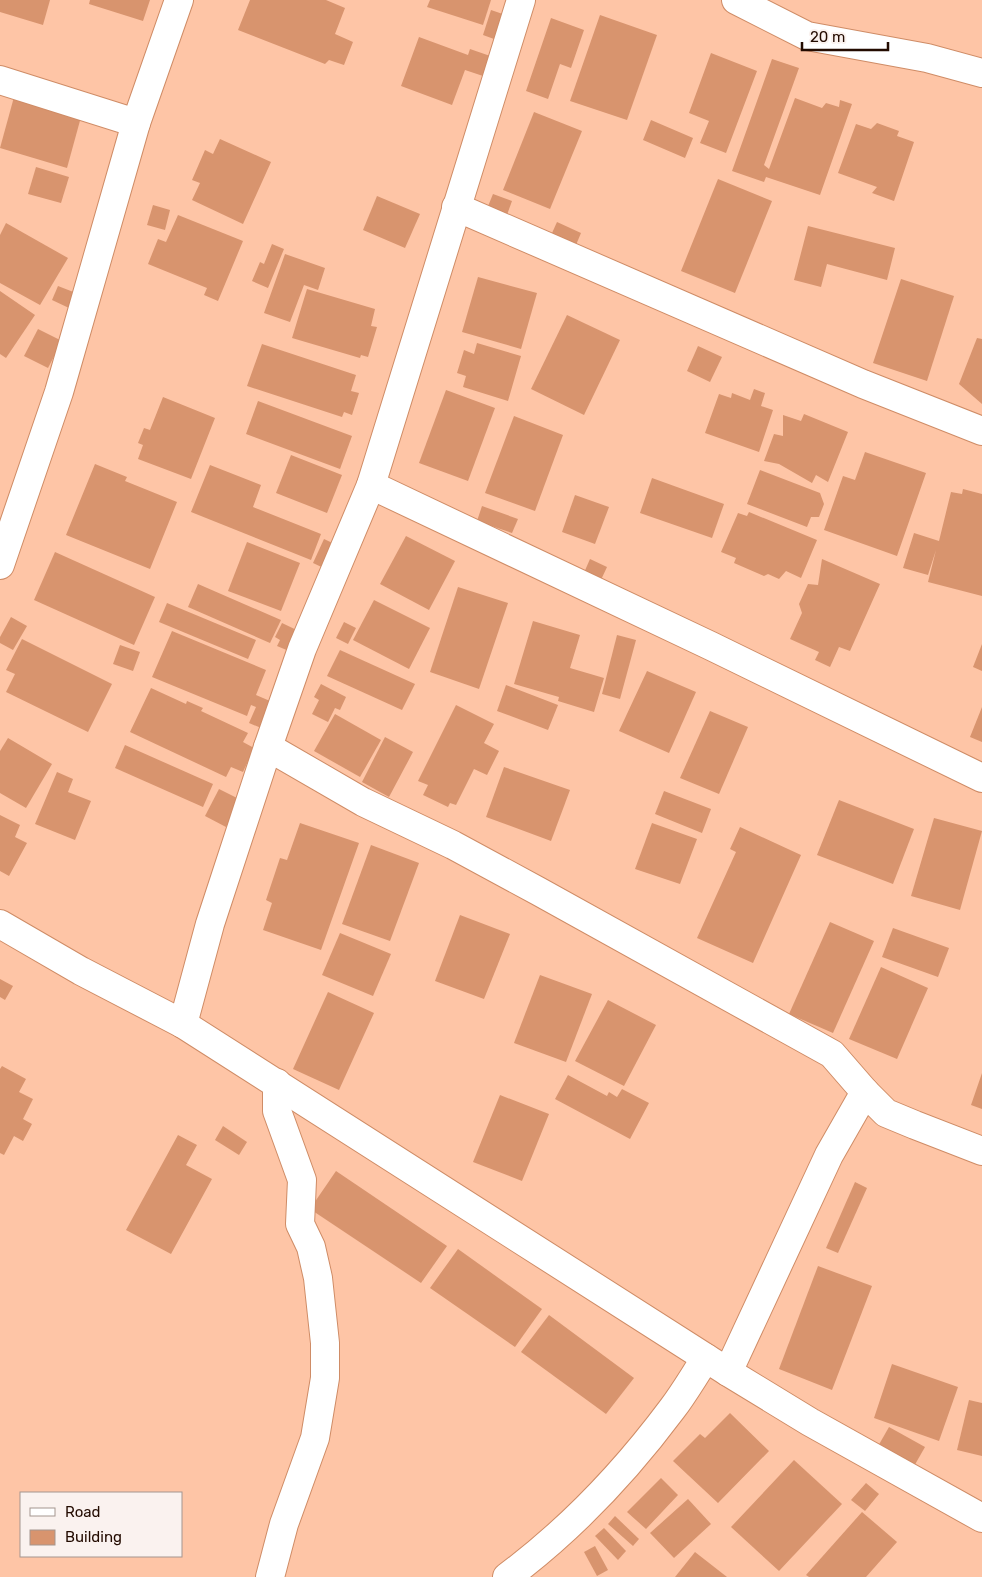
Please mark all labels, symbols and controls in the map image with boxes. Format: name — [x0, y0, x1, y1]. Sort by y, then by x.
scale bar — [802, 20, 888, 52]
text: 20 m — [810, 28, 845, 46]
legend — [20, 1492, 182, 1557]
text: Road — [65, 1503, 101, 1521]
text: Building — [65, 1528, 122, 1546]

